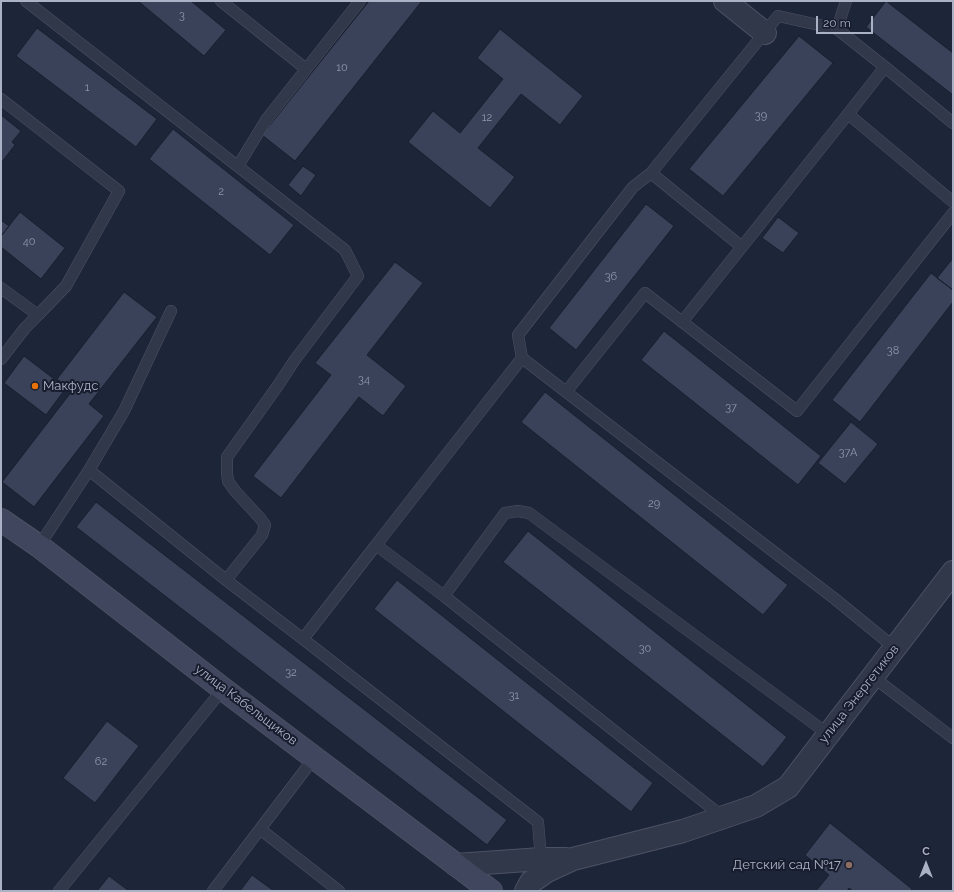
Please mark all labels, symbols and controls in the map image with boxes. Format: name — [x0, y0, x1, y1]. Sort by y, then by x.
scale bar — [818, 8, 875, 34]
house number: 3 — [179, 9, 185, 23]
text: 20 m — [823, 16, 851, 30]
house number: 10 — [336, 61, 348, 75]
house number: 1 — [85, 81, 89, 95]
house number: 39 — [755, 109, 767, 123]
house number: 12 — [482, 111, 492, 125]
house number: 2 — [218, 185, 224, 199]
house number: 40 — [23, 235, 35, 249]
house number: 36 — [605, 270, 617, 284]
house number: 38 — [887, 344, 899, 358]
house number: 34 — [358, 373, 370, 387]
place label: Макфудс — [43, 378, 98, 394]
marker: Макфудс — [30, 381, 40, 391]
house number: 37 — [725, 401, 737, 415]
house number: 37А — [839, 446, 857, 460]
house number: 29 — [648, 497, 660, 511]
house number: 30 — [639, 642, 651, 656]
street label: улица Энергетиков — [816, 642, 902, 746]
street label: улица Кабельщиков — [192, 661, 300, 749]
house number: 32 — [285, 666, 297, 680]
house number: 31 — [509, 689, 519, 703]
house number: 62 — [95, 755, 107, 769]
north arrow — [906, 844, 946, 884]
text: С — [922, 845, 930, 858]
place label: Детский сад №17 — [732, 857, 841, 873]
marker: Детский сад №17 — [844, 860, 854, 870]

